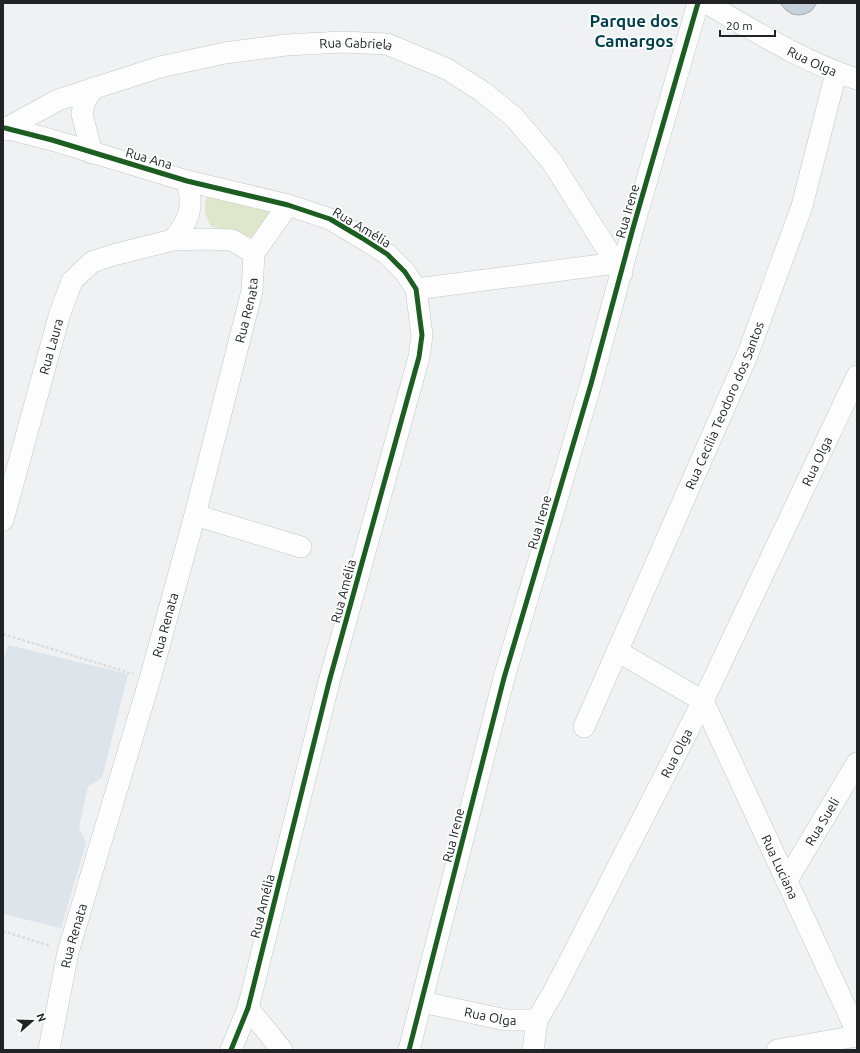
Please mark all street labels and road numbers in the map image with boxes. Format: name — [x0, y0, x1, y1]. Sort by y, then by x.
street label: Rua Gabriela — [319, 35, 395, 53]
street label: Rua Olga — [785, 43, 839, 78]
street label: Rua Ana — [124, 145, 174, 171]
street label: Rua Irene — [613, 183, 641, 239]
street label: Rua Amélia — [330, 204, 394, 250]
street label: Rua Renata — [232, 278, 260, 344]
street label: Rua Laura — [36, 317, 65, 376]
street label: Rua Cecilia Teodoro dos Santos — [682, 319, 766, 491]
street label: Rua Olga — [799, 434, 834, 488]
street label: Rua Irene — [525, 494, 553, 550]
street label: Rua Amélia — [328, 558, 358, 624]
street label: Rua Renata — [149, 591, 180, 659]
street label: Rua Olga — [658, 726, 695, 780]
street label: Rua Sueli — [802, 795, 842, 848]
street label: Rua Irene — [440, 807, 466, 863]
street label: Rua Luciana — [759, 833, 801, 901]
street label: Rua Amélia — [247, 873, 277, 939]
street label: Rua Renata — [58, 902, 89, 969]
street label: Rua Olga — [463, 1004, 517, 1027]

